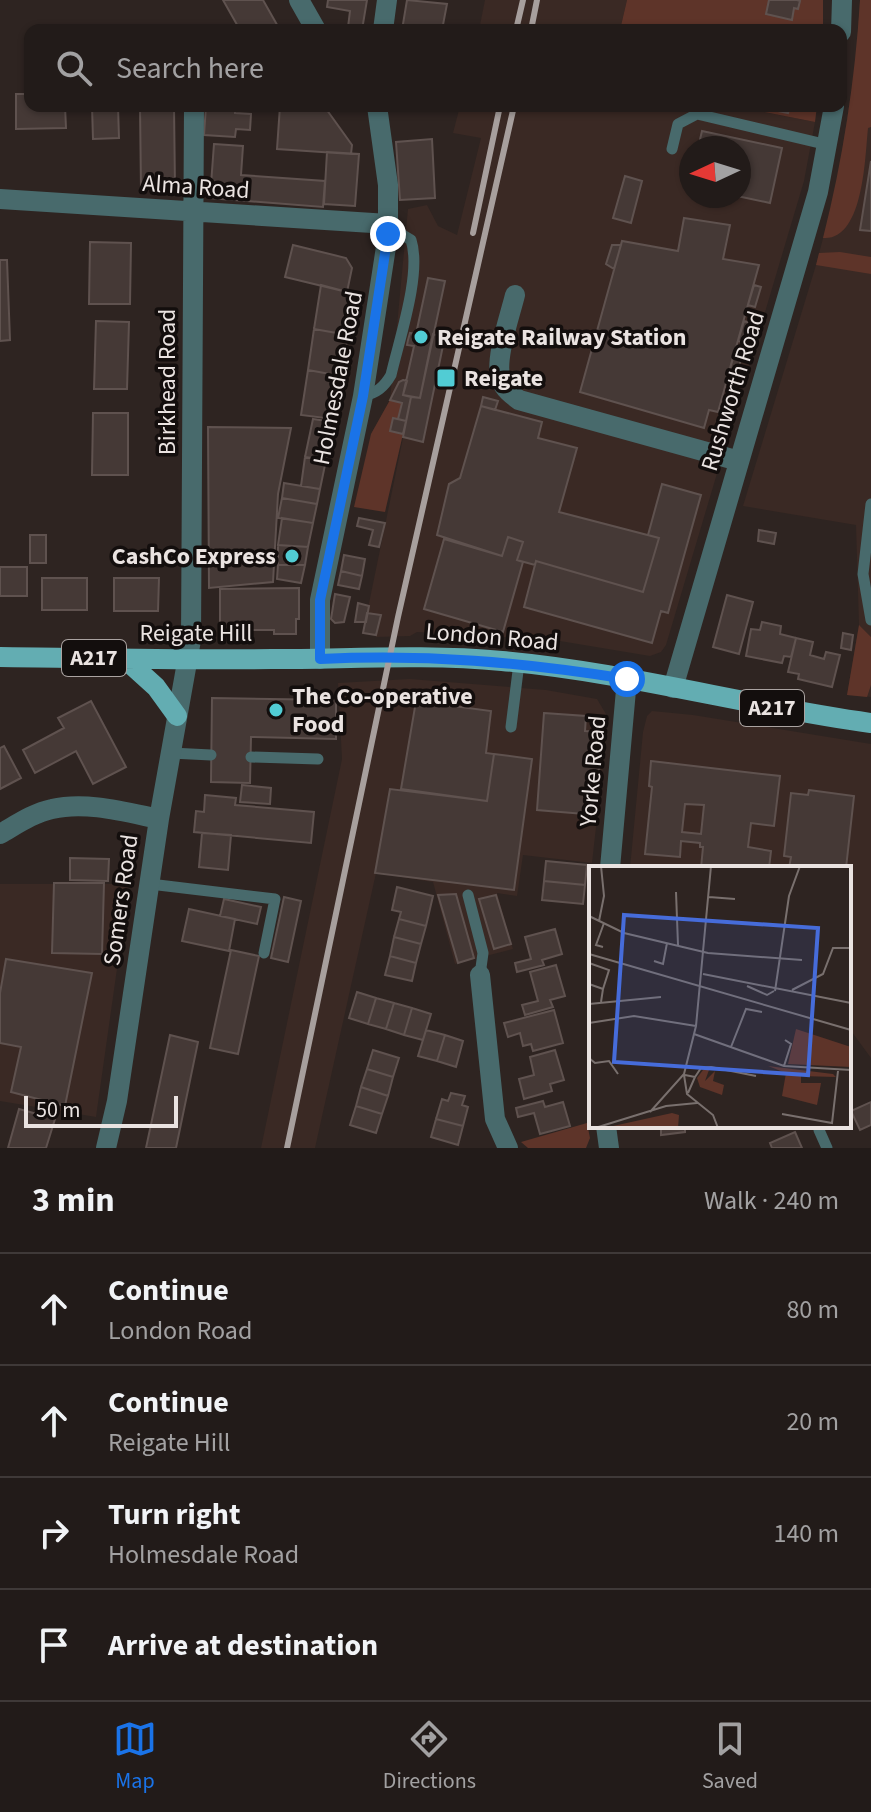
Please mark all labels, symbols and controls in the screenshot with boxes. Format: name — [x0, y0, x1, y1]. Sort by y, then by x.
search box — [24, 24, 847, 112]
icon: search — [52, 46, 96, 90]
text: Search here — [116, 47, 264, 90]
north arrow — [679, 136, 751, 208]
street label: Alma Road — [141, 166, 251, 208]
route end — [370, 216, 406, 252]
street label: Holmesdale Road — [304, 288, 372, 468]
street label: Rushworth Road — [692, 307, 774, 475]
street label: Birkhead Road — [150, 309, 185, 455]
place label: Reigate Railway Station — [437, 320, 687, 355]
marker: Reigate Railway Station — [412, 328, 430, 346]
place label: Reigate — [464, 361, 543, 396]
marker: Reigate — [435, 367, 457, 389]
place label: CashCo Express — [112, 539, 276, 574]
marker: CashCo Express — [283, 547, 301, 565]
street label: London Road — [424, 614, 560, 660]
street label: Reigate Hill — [140, 616, 252, 651]
road number: A217 — [62, 640, 126, 676]
route start — [609, 661, 645, 697]
place label: The Co-operative Food — [292, 679, 473, 742]
road number: A217 — [740, 690, 804, 726]
marker: The Co-operative Food — [267, 701, 285, 719]
street label: Yorke Road — [571, 714, 615, 829]
street label: Somers Road — [94, 832, 148, 968]
inset map — [589, 866, 851, 1128]
scale bar — [24, 1092, 178, 1128]
text: 50 m — [36, 1094, 81, 1126]
text: 3 min — [32, 1176, 115, 1225]
text: Walk · 240 m — [704, 1182, 839, 1219]
text: Continue — [108, 1269, 229, 1312]
icon: ahead — [32, 1287, 76, 1331]
text: 80 m — [786, 1291, 839, 1328]
text: London Road — [108, 1312, 252, 1349]
text: Continue — [108, 1381, 229, 1424]
icon: ahead — [32, 1399, 76, 1443]
text: 20 m — [786, 1403, 839, 1440]
text: Reigate Hill — [108, 1424, 230, 1461]
text: Turn right — [108, 1493, 240, 1536]
icon: right — [32, 1511, 76, 1555]
text: 140 m — [773, 1515, 839, 1552]
text: Holmesdale Road — [108, 1536, 299, 1573]
icon: arrive — [32, 1623, 76, 1667]
text: Arrive at destination — [108, 1624, 378, 1667]
tab: Map — [113, 1717, 157, 1797]
tab: Directions — [383, 1717, 476, 1797]
tab: Saved — [702, 1717, 758, 1797]

